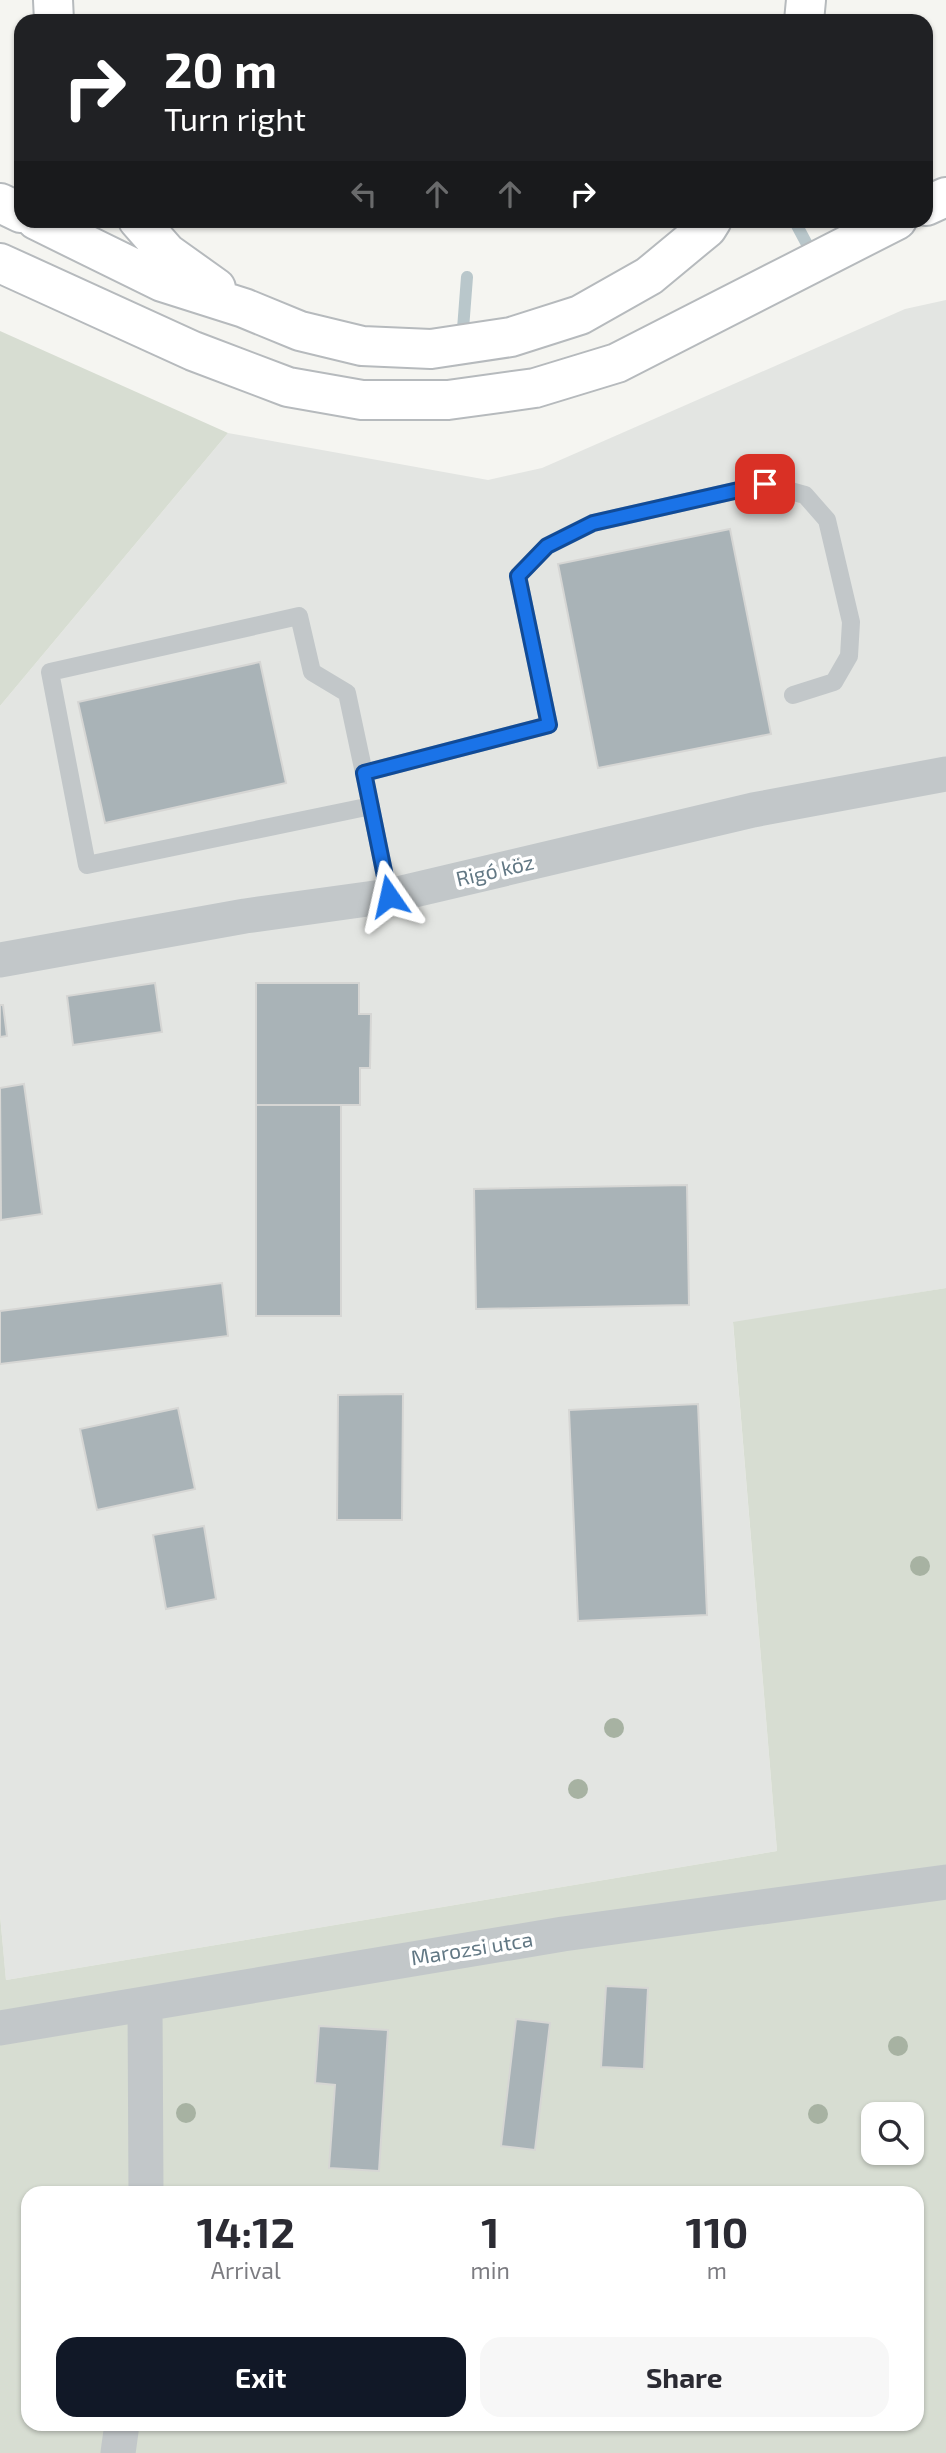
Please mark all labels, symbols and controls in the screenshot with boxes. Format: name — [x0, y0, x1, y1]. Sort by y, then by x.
text: 20 m — [164, 39, 277, 98]
icon: right — [49, 42, 140, 133]
text: Turn right — [164, 99, 306, 137]
icon: left — [345, 175, 383, 213]
icon: ahead — [418, 175, 456, 213]
icon: ahead — [491, 175, 529, 213]
icon: right — [564, 175, 602, 213]
pin — [735, 454, 795, 514]
icon: arrive — [746, 465, 784, 503]
street label: Rigó köz — [453, 848, 536, 891]
position arrow — [352, 859, 426, 933]
street label: Marozsi utca — [409, 1926, 534, 1969]
map controls — [861, 2102, 924, 2165]
button: search — [861, 2102, 924, 2165]
text: 14:12 — [197, 2206, 295, 2256]
text: 1 — [481, 2206, 499, 2256]
text: 110 — [685, 2206, 748, 2256]
text: Arrival — [211, 2256, 281, 2284]
text: min — [471, 2256, 510, 2284]
text: m — [707, 2256, 727, 2284]
button: Exit — [56, 2337, 466, 2417]
button: Share — [480, 2337, 889, 2417]

